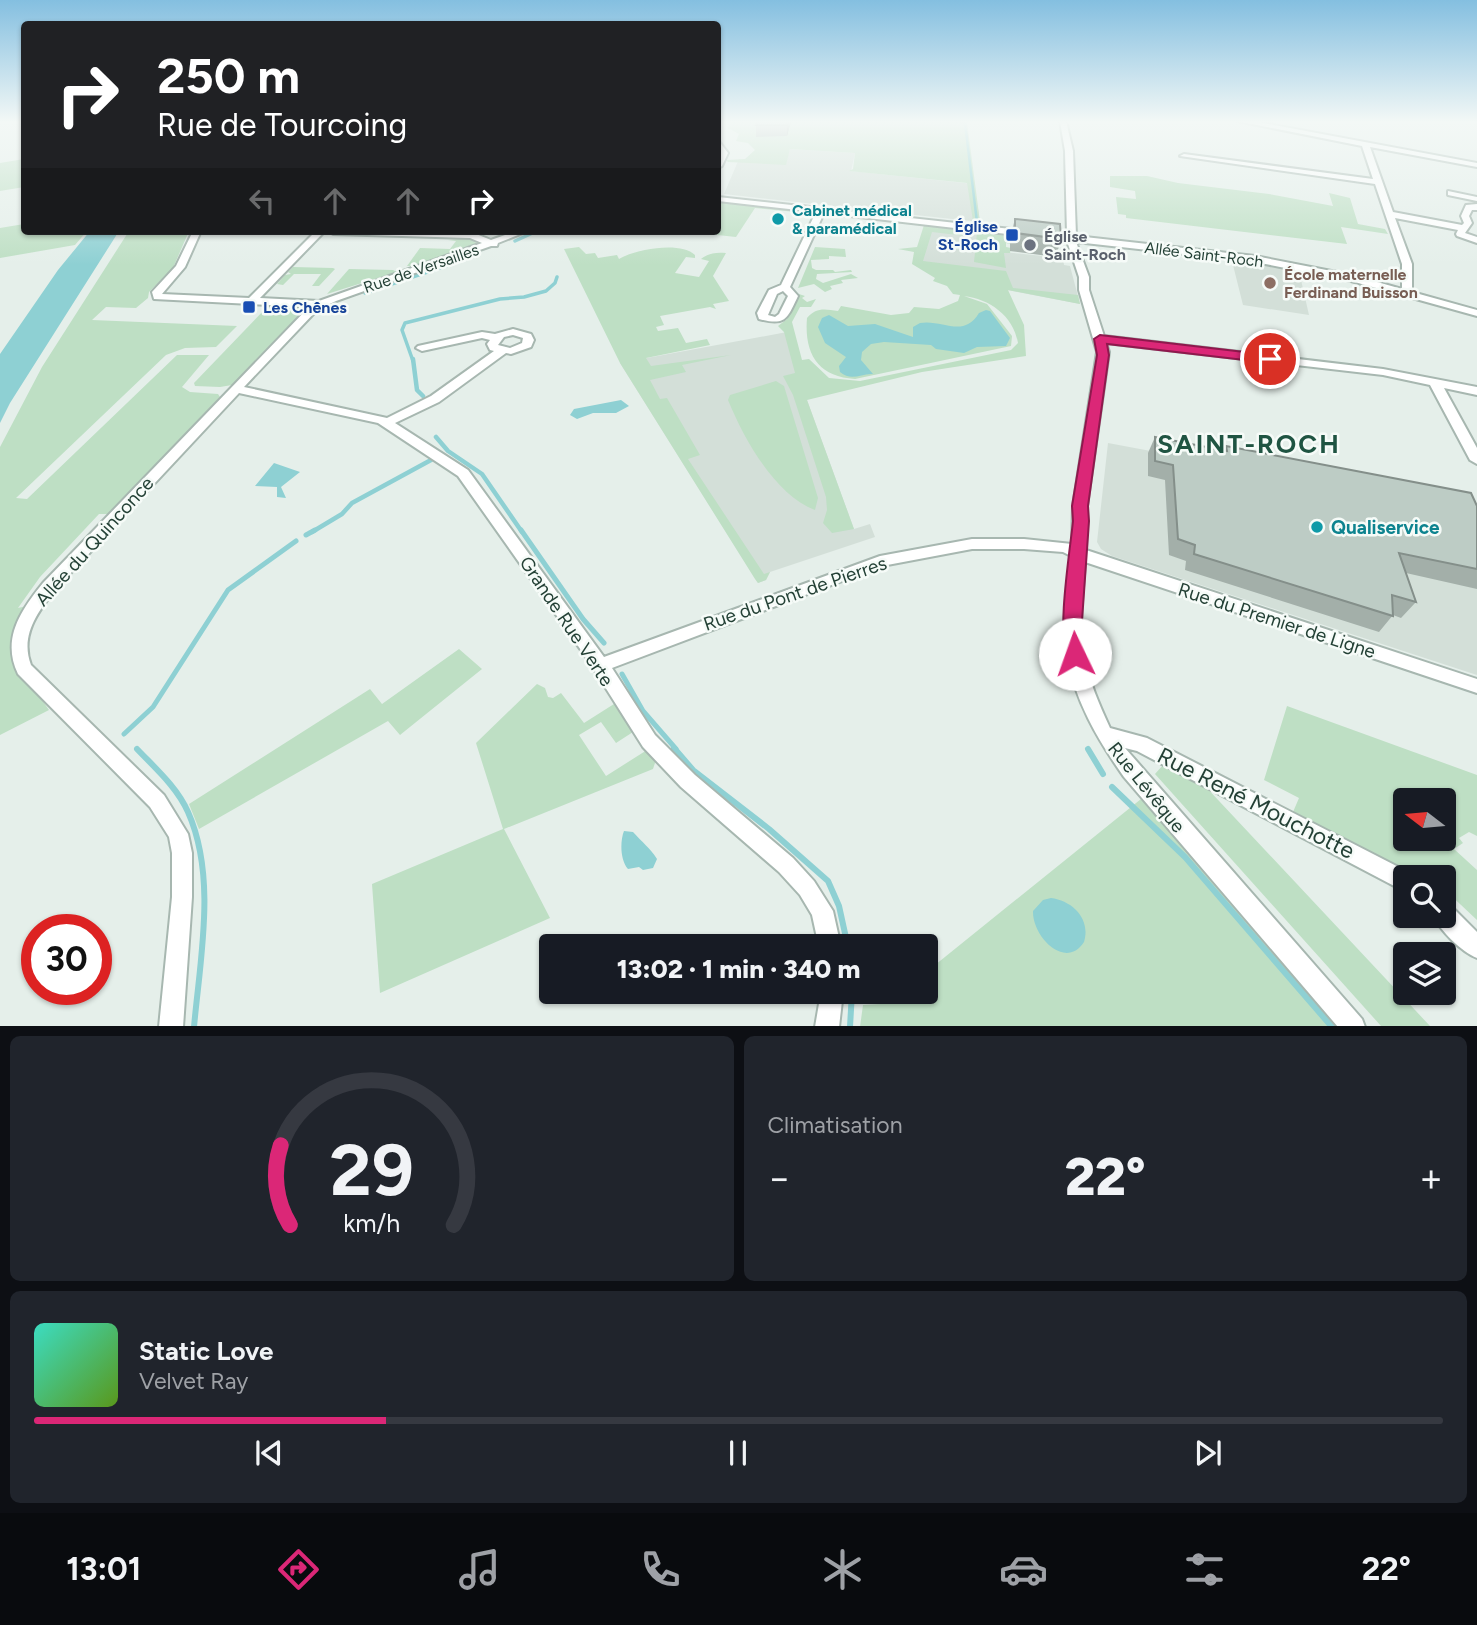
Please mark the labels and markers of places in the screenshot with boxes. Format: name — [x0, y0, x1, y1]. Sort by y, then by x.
place label: Cabinet médical & paramédical — [792, 201, 912, 238]
marker: Cabinet médical & paramédical — [770, 211, 786, 227]
place label: Église St-Roch — [938, 217, 998, 254]
marker: Église St-Roch — [1004, 227, 1020, 243]
place label: Église Saint-Roch — [1044, 227, 1126, 264]
marker: Église Saint-Roch — [1022, 237, 1038, 253]
place label: École maternelle Ferdinand Buisson — [1284, 265, 1418, 302]
marker: École maternelle Ferdinand Buisson — [1262, 275, 1278, 291]
place label: Les Chênes — [263, 298, 347, 317]
marker: Les Chênes — [241, 299, 257, 315]
pin — [1240, 329, 1300, 389]
place label: Qualiservice — [1331, 516, 1440, 539]
marker: Qualiservice — [1309, 519, 1325, 535]

